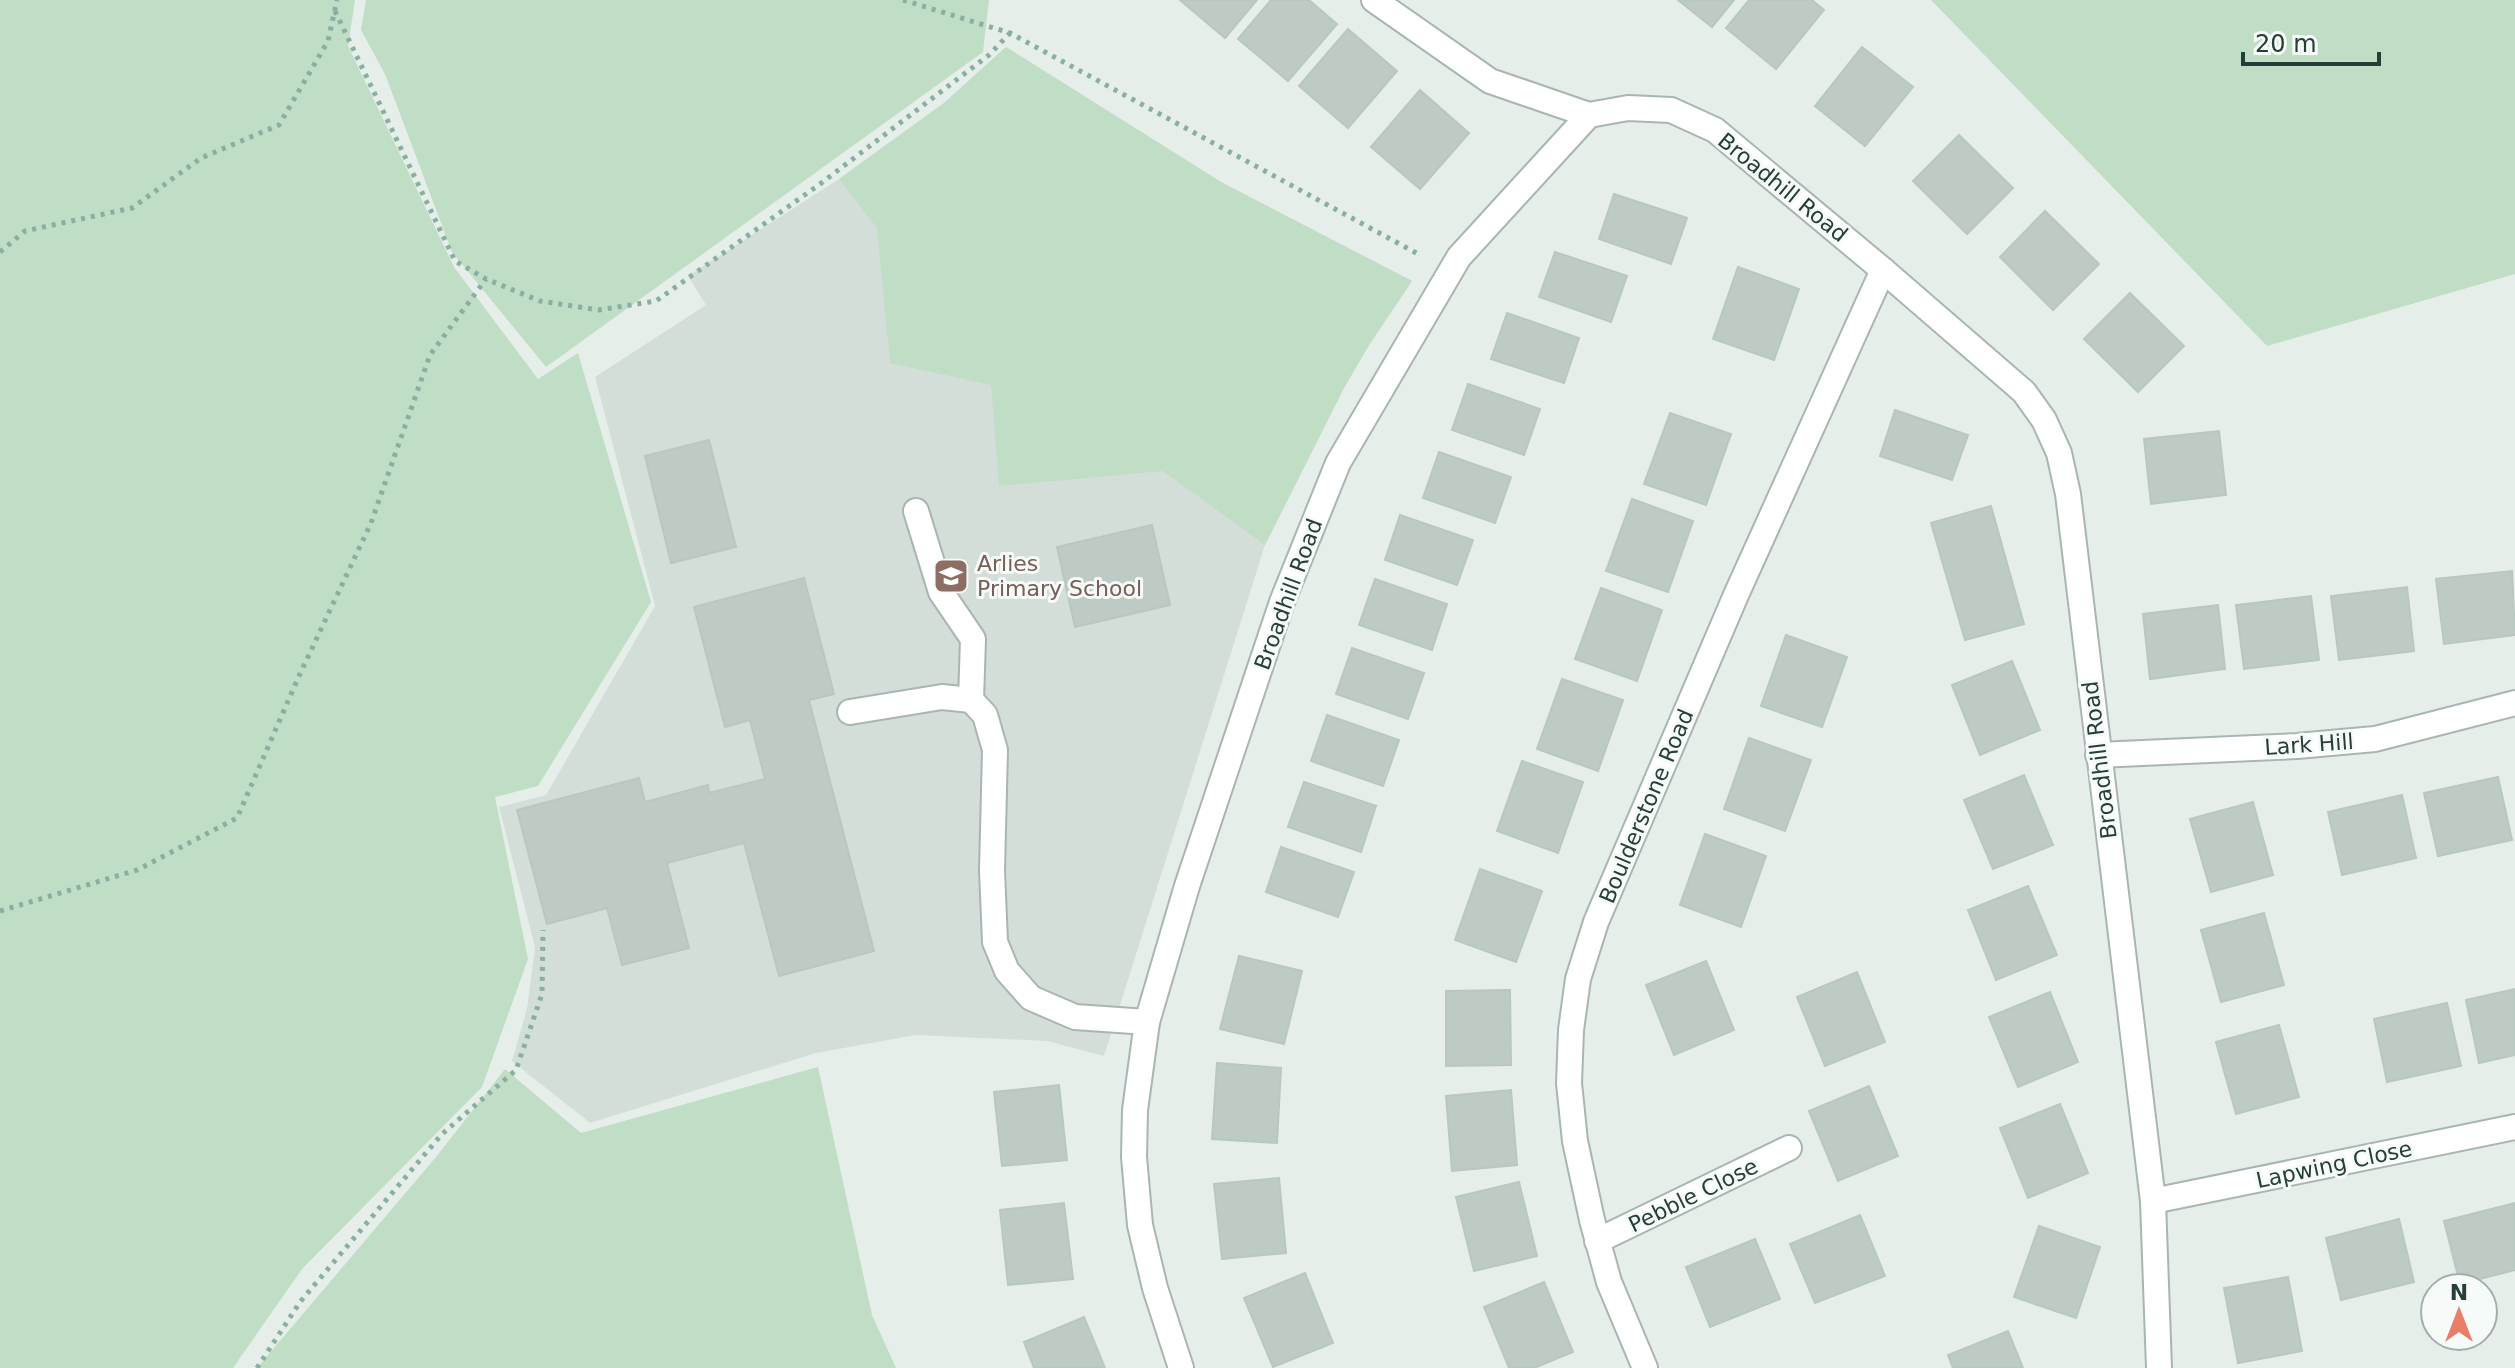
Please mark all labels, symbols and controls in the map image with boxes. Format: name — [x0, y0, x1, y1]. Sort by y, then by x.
scale bar — [2243, 16, 2379, 66]
text: 20 m — [2255, 30, 2317, 58]
street label: Broadhill Road — [1713, 128, 1852, 247]
street label: Broadhill Road — [1250, 515, 1327, 673]
place label: Arlies Primary School — [977, 551, 1142, 601]
school or university icon: Arlies Primary School — [932, 557, 970, 595]
street label: Broadhill Road — [2077, 679, 2122, 840]
street label: Boulderstone Road — [1594, 705, 1699, 907]
street label: Lark Hill — [2264, 729, 2355, 760]
street label: Lapwing Close — [2254, 1136, 2414, 1193]
street label: Pebble Close — [1625, 1153, 1762, 1237]
north arrow — [2419, 1272, 2499, 1352]
text: N — [2450, 1280, 2468, 1305]

